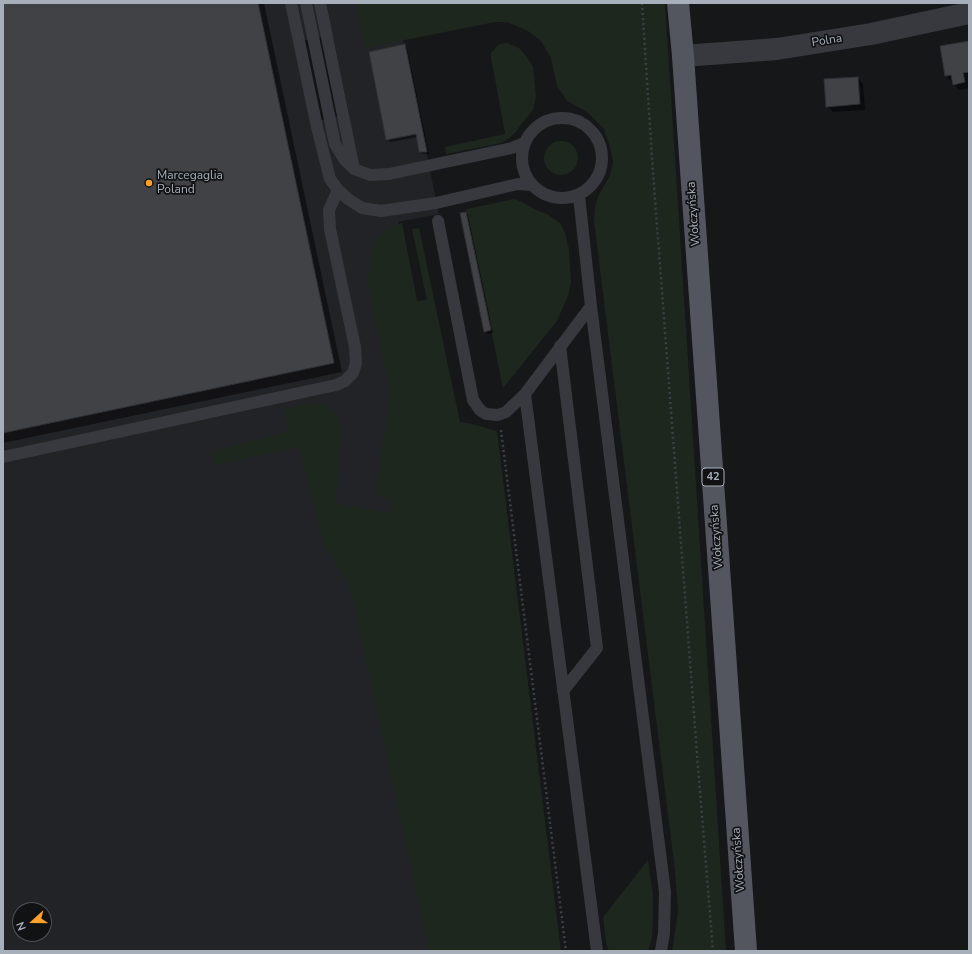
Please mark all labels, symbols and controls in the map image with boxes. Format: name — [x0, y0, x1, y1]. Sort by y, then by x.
street label: Polna — [811, 31, 843, 51]
place label: Marcegaglia Poland — [157, 169, 223, 197]
marker: Marcegaglia Poland — [144, 178, 154, 188]
street label: Wołczyńska — [685, 181, 703, 247]
road number: 42 — [702, 468, 724, 486]
street label: Wołczyńska — [708, 504, 726, 570]
street label: Wołczyńska — [730, 827, 748, 893]
north arrow — [12, 902, 52, 942]
text: N — [13, 920, 30, 933]

